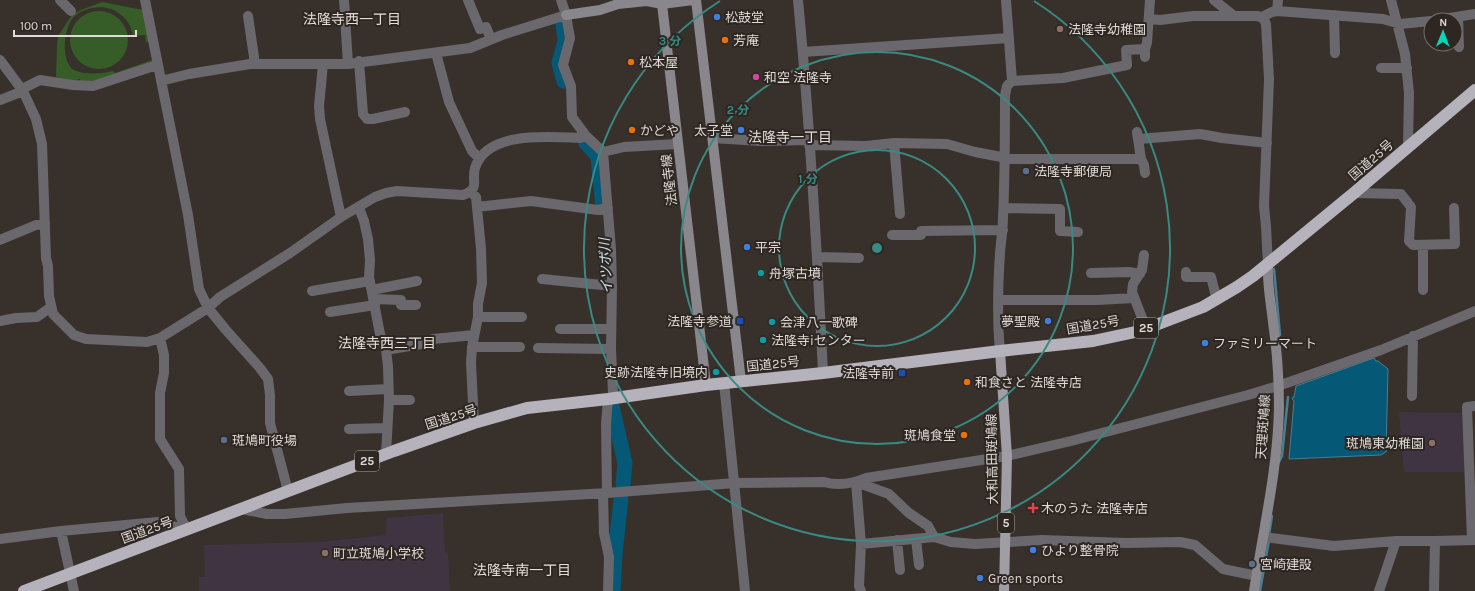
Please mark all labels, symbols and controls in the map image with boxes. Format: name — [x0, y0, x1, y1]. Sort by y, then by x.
place label: 松鼓堂 — [725, 10, 764, 25]
district label: 法隆寺西一丁目 — [303, 11, 401, 28]
scale bar — [14, 12, 136, 38]
marker: 松鼓堂 — [712, 12, 722, 22]
north arrow — [1423, 12, 1463, 52]
text: N — [1439, 16, 1447, 29]
text: 100 m — [20, 19, 52, 33]
place label: 法隆寺幼稚園 — [1068, 22, 1146, 37]
marker: 法隆寺幼稚園 — [1055, 24, 1065, 34]
place label: 芳庵 — [733, 33, 759, 48]
text: 3 分 — [659, 34, 681, 48]
marker: 芳庵 — [720, 35, 730, 45]
place label: 松本屋 — [639, 55, 678, 70]
marker: 松本屋 — [626, 57, 636, 67]
place label: 和空 法隆寺 — [764, 70, 832, 85]
marker: 和空 法隆寺 — [751, 72, 761, 82]
text: 2 分 — [727, 103, 749, 117]
place label: かどや — [640, 123, 679, 138]
place label: 太子堂 — [694, 123, 733, 138]
marker: かどや — [627, 125, 637, 135]
marker: 太子堂 — [736, 125, 746, 135]
district label: 法隆寺一丁目 — [748, 129, 832, 146]
street label: 国道25号 — [1346, 137, 1396, 183]
street label: 法隆寺線 — [658, 153, 680, 207]
place label: 法隆寺郵便局 — [1034, 164, 1112, 179]
marker: 法隆寺郵便局 — [1021, 166, 1031, 176]
text: 1 分 — [798, 172, 818, 186]
water label: イツボ川 — [596, 236, 616, 294]
place label: 平宗 — [755, 240, 781, 255]
centre of rings — [870, 241, 884, 255]
marker: 平宗 — [742, 242, 752, 252]
place label: 舟塚古墳 — [769, 266, 821, 281]
marker: 舟塚古墳 — [756, 268, 766, 278]
street label: 国道25号 — [1065, 313, 1121, 337]
place label: 法隆寺参道 — [667, 314, 732, 329]
place label: 夢聖殿 — [1001, 314, 1040, 329]
place label: 会津八一歌碑 — [780, 315, 858, 330]
marker: 法隆寺参道 — [735, 316, 745, 326]
marker: 夢聖殿 — [1043, 316, 1053, 326]
marker: 会津八一歌碑 — [767, 317, 777, 327]
road number: 25 — [1134, 318, 1158, 338]
place label: 法隆寺iセンター — [771, 333, 866, 348]
district label: 法隆寺西三丁目 — [338, 335, 436, 352]
marker: 法隆寺iセンター — [758, 335, 768, 345]
place label: ファミリーマート — [1213, 336, 1317, 351]
marker: ファミリーマート — [1200, 338, 1210, 348]
street label: 国道25号 — [745, 354, 801, 374]
place label: 史跡法隆寺旧境内 — [604, 365, 708, 380]
place label: 法隆寺前 — [842, 366, 894, 381]
marker: 史跡法隆寺旧境内 — [711, 367, 721, 377]
marker: 法隆寺前 — [897, 368, 907, 378]
place label: 和食さと 法隆寺店 — [975, 375, 1082, 390]
marker: 和食さと 法隆寺店 — [962, 377, 972, 387]
street label: 天理斑鳩線 — [1253, 394, 1273, 460]
street label: 国道25号 — [423, 402, 479, 432]
street label: 大和高田斑鳩線 — [984, 413, 1000, 505]
place label: 斑鳩食堂 — [904, 428, 956, 443]
marker: 斑鳩食堂 — [959, 430, 969, 440]
place label: 斑鳩町役場 — [232, 433, 297, 448]
marker: 斑鳩町役場 — [219, 435, 229, 445]
place label: 斑鳩東幼稚園 — [1346, 436, 1424, 451]
marker: 斑鳩東幼稚園 — [1427, 438, 1437, 448]
road number: 25 — [355, 451, 379, 471]
place label: 木のうた 法隆寺店 — [1041, 501, 1148, 516]
marker: 木のうた 法隆寺店 — [1028, 503, 1038, 513]
road number: 5 — [998, 513, 1014, 533]
street label: 国道25号 — [119, 514, 175, 546]
place label: ひより整骨院 — [1041, 543, 1119, 558]
marker: ひより整骨院 — [1028, 545, 1038, 555]
place label: 町立斑鳩小学校 — [333, 546, 424, 561]
marker: 町立斑鳩小学校 — [320, 548, 330, 558]
place label: 宮崎建設 — [1260, 557, 1312, 572]
marker: 宮崎建設 — [1247, 559, 1257, 569]
district label: 法隆寺南一丁目 — [473, 562, 571, 579]
place label: Green sports — [988, 571, 1063, 586]
marker: Green sports — [975, 573, 985, 583]

